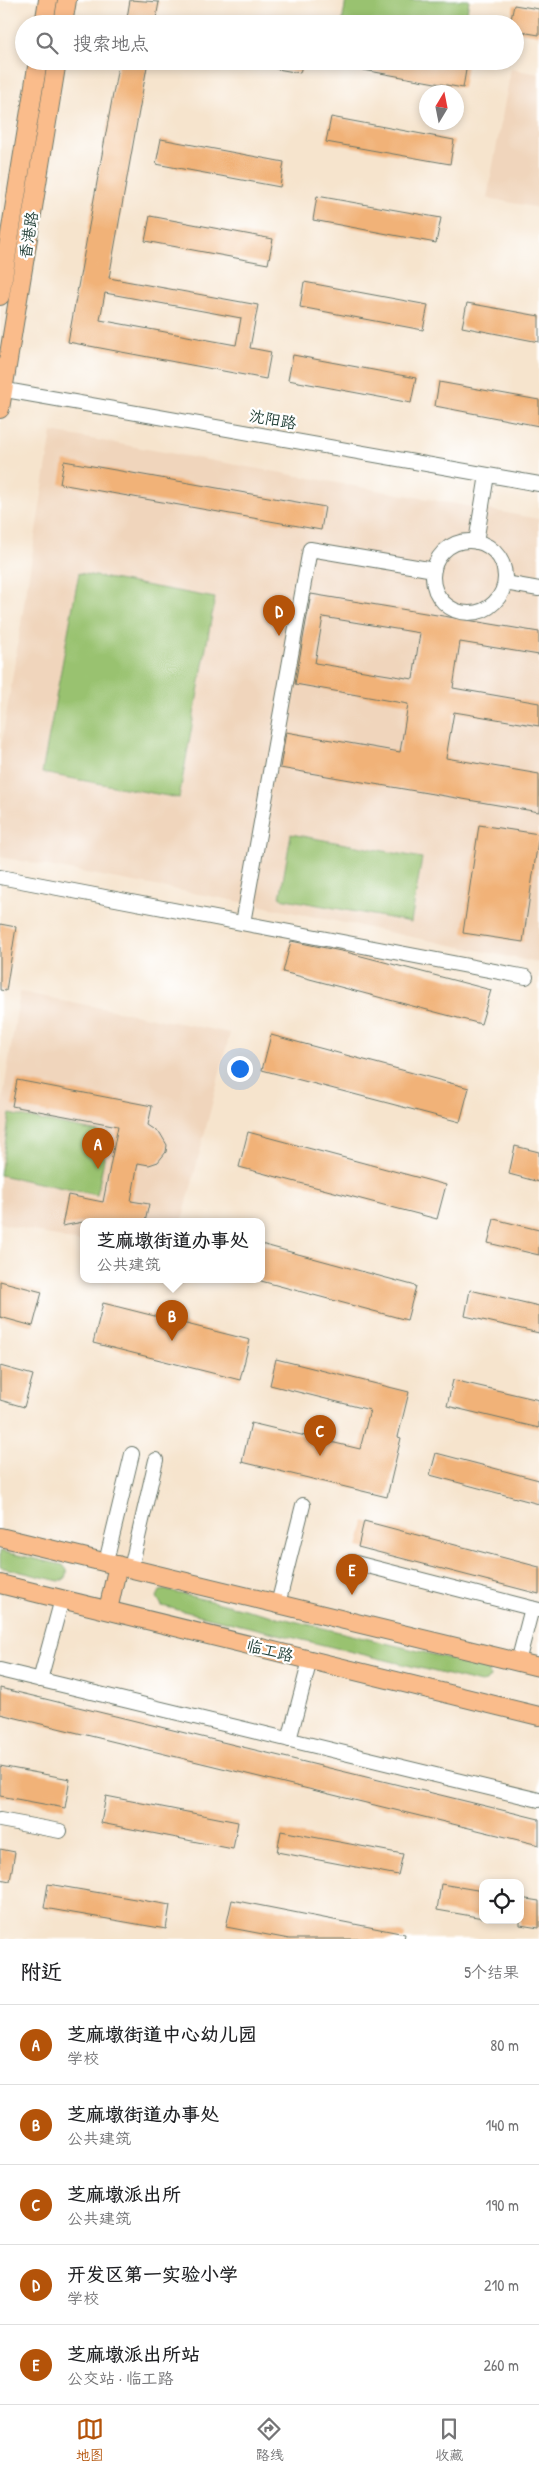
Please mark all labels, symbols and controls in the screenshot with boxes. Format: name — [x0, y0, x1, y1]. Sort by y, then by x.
search box — [15, 15, 524, 70]
icon: search — [33, 29, 61, 57]
text: 搜索地点 — [73, 30, 149, 56]
north arrow — [419, 85, 464, 130]
street label: 香港路 — [13, 210, 43, 260]
street label: 沈阳路 — [247, 404, 299, 434]
pin: D — [263, 595, 295, 636]
your location — [227, 1056, 253, 1082]
pin: A — [82, 1128, 114, 1169]
popup — [80, 1218, 265, 1283]
text: 芝麻墩街道办事处 — [96, 1227, 249, 1253]
text: 公共建筑 — [96, 1253, 161, 1275]
pin: B — [156, 1300, 188, 1341]
pin: C — [304, 1415, 336, 1456]
pin: E — [336, 1554, 368, 1595]
street label: 临工路 — [244, 1634, 296, 1666]
map controls — [479, 1879, 524, 1924]
button: locate — [479, 1879, 524, 1924]
text: 附近 — [20, 1957, 62, 1986]
text: 5个结果 — [464, 1961, 519, 1983]
text: 芝麻墩街道中心幼儿园 — [67, 2021, 257, 2047]
text: A — [32, 2034, 40, 2056]
text: 80 m — [490, 2034, 519, 2056]
text: 学校 — [67, 2047, 99, 2069]
text: 芝麻墩街道办事处 — [67, 2101, 219, 2127]
text: B — [32, 2114, 40, 2136]
text: 140 m — [485, 2114, 519, 2136]
text: 公共建筑 — [67, 2127, 131, 2149]
text: 芝麻墩派出所 — [67, 2181, 181, 2207]
text: C — [32, 2194, 40, 2216]
text: 190 m — [486, 2194, 519, 2216]
text: 公共建筑 — [67, 2207, 131, 2229]
text: 开发区第一实验小学 — [67, 2261, 238, 2287]
text: D — [32, 2274, 40, 2296]
text: 210 m — [484, 2274, 519, 2296]
text: 学校 — [67, 2287, 99, 2309]
text: 芝麻墩派出所站 — [67, 2341, 200, 2367]
text: E — [32, 2354, 40, 2376]
text: 260 m — [483, 2354, 519, 2376]
text: 公交站 · 临工路 — [67, 2367, 174, 2389]
tab: 地图 — [76, 2415, 104, 2464]
tab: 路线 — [255, 2415, 283, 2464]
tab: 收藏 — [435, 2415, 463, 2464]

